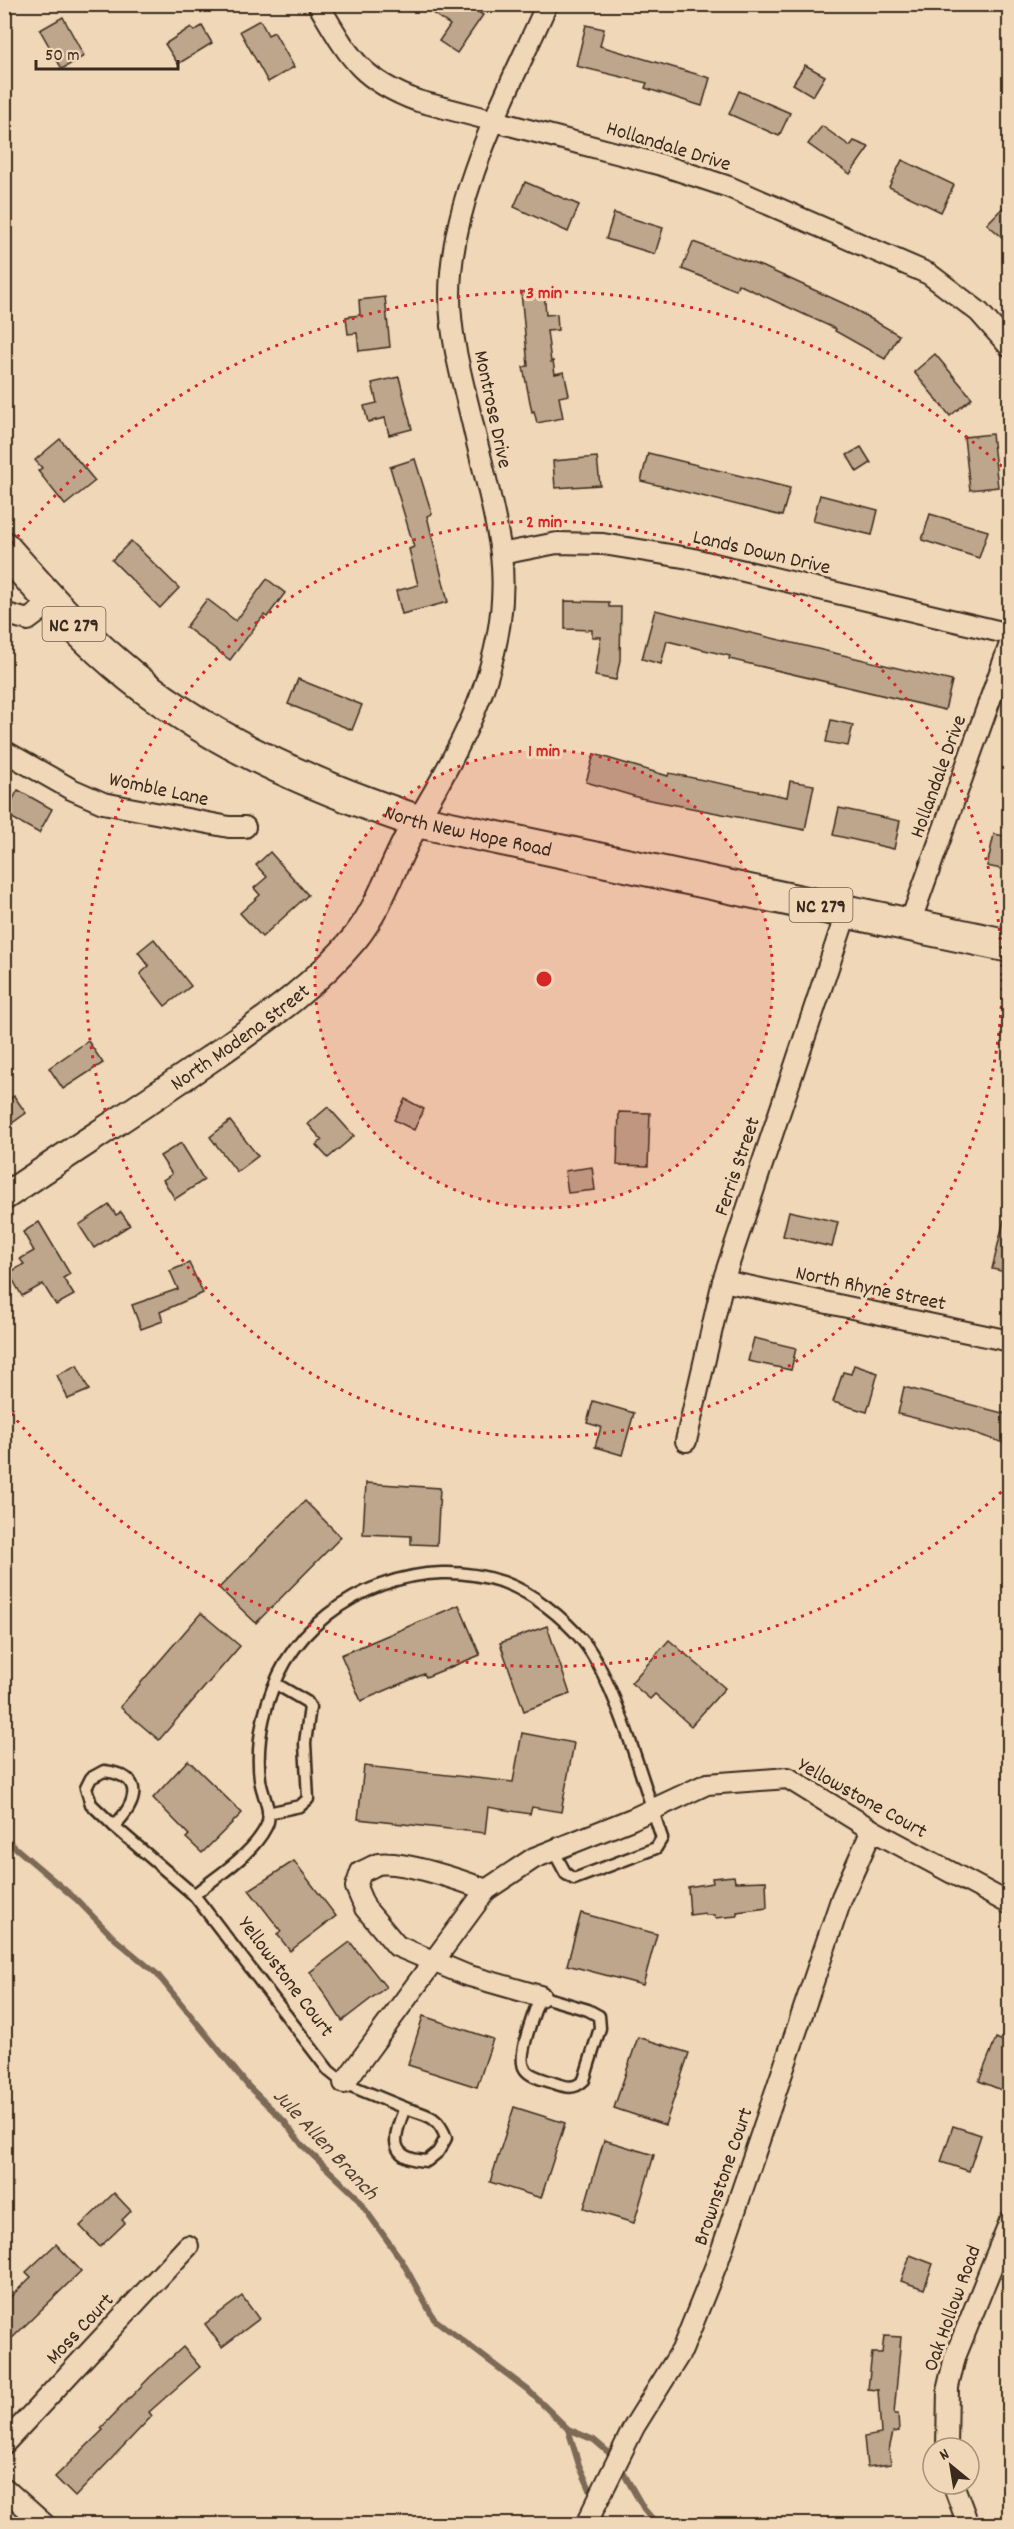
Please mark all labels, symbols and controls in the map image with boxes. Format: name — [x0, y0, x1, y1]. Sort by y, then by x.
scale bar — [36, 33, 178, 71]
text: 50 m — [45, 44, 80, 69]
street label: Hollandale Drive — [602, 115, 734, 181]
text: 3 min — [526, 282, 562, 307]
street label: Montrose Drive — [464, 348, 518, 471]
text: 2 min — [526, 511, 562, 536]
street label: Lands Down Drive — [690, 524, 833, 584]
road number: NC 279 — [42, 607, 106, 641]
street label: Hollandale Drive — [904, 711, 976, 843]
text: 1 min — [528, 740, 560, 765]
street label: Womble Lane — [106, 766, 211, 816]
street label: North New Hope Road — [379, 799, 554, 867]
road number: NC 279 — [790, 888, 852, 922]
centre of rings — [534, 969, 554, 989]
street label: North Modena Street — [165, 978, 318, 1100]
street label: Ferris Street — [708, 1113, 770, 1220]
street label: North Rhyne Street — [793, 1259, 948, 1321]
street label: Yellowstone Court — [791, 1752, 932, 1848]
street label: Yellowstone Court — [229, 1911, 340, 2044]
water label: Jule Allen Branch — [264, 2083, 385, 2209]
street label: Brownstone Court — [687, 2104, 763, 2250]
street label: Oak Hollow Road — [917, 2242, 991, 2376]
street label: Moss Court — [40, 2287, 122, 2373]
north arrow — [921, 2436, 981, 2496]
text: N — [936, 2443, 954, 2467]

